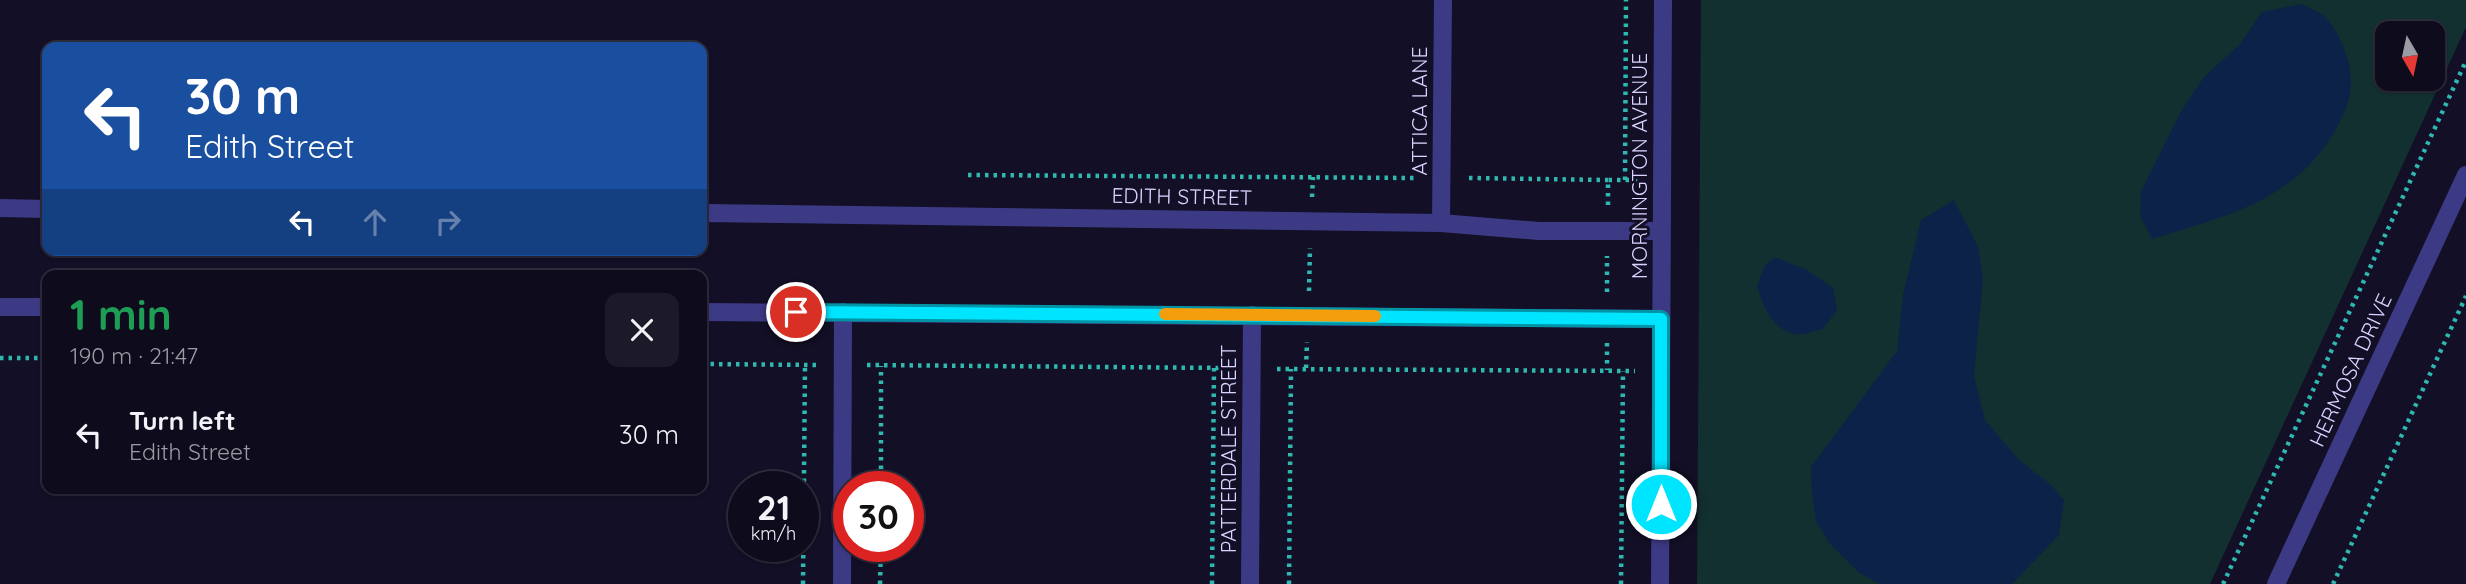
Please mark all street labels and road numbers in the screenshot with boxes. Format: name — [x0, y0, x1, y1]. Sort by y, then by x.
street label: ATTICA LANE — [1406, 47, 1432, 175]
street label: MORNINGTON AVENUE — [1626, 53, 1652, 279]
street label: EDITH STREET — [1111, 182, 1253, 210]
street label: HERMOSA DRIVE — [2303, 289, 2397, 451]
street label: PATTERDALE STREET — [1215, 345, 1241, 553]

